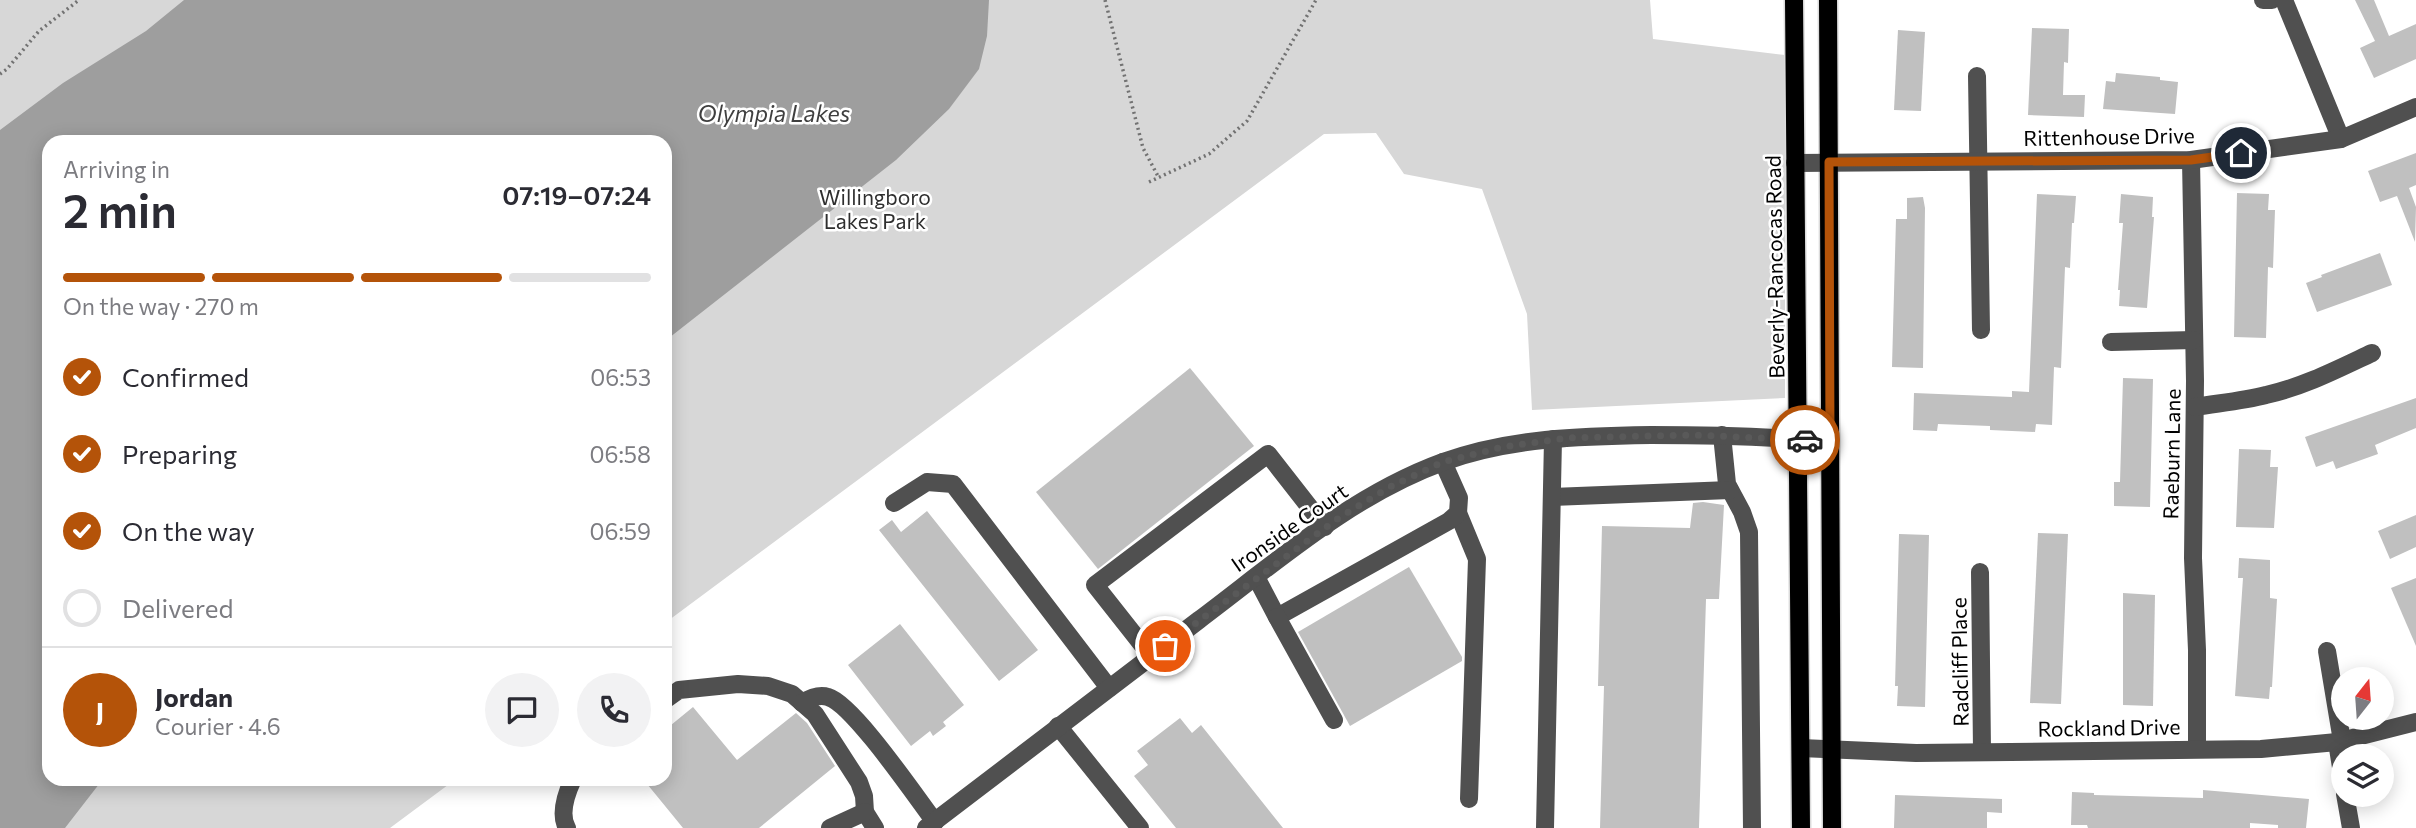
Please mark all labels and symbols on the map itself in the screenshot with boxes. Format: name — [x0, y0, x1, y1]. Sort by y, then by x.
water label: Olympia Lakes — [698, 99, 850, 127]
street label: Rittenhouse Drive — [2023, 122, 2195, 150]
pin — [2211, 123, 2271, 183]
street label: Beverly-Rancocas Road — [1760, 155, 1788, 379]
park label: Willingboro Lakes Park — [819, 184, 931, 233]
street label: Raeburn Lane — [2157, 388, 2185, 520]
courier — [1770, 405, 1840, 475]
street label: Ironside Court — [1226, 478, 1352, 576]
street label: Radcliff Place — [1945, 597, 1973, 727]
pin — [1135, 616, 1195, 676]
north arrow — [2331, 667, 2394, 730]
street label: Rockland Drive — [2037, 713, 2181, 741]

